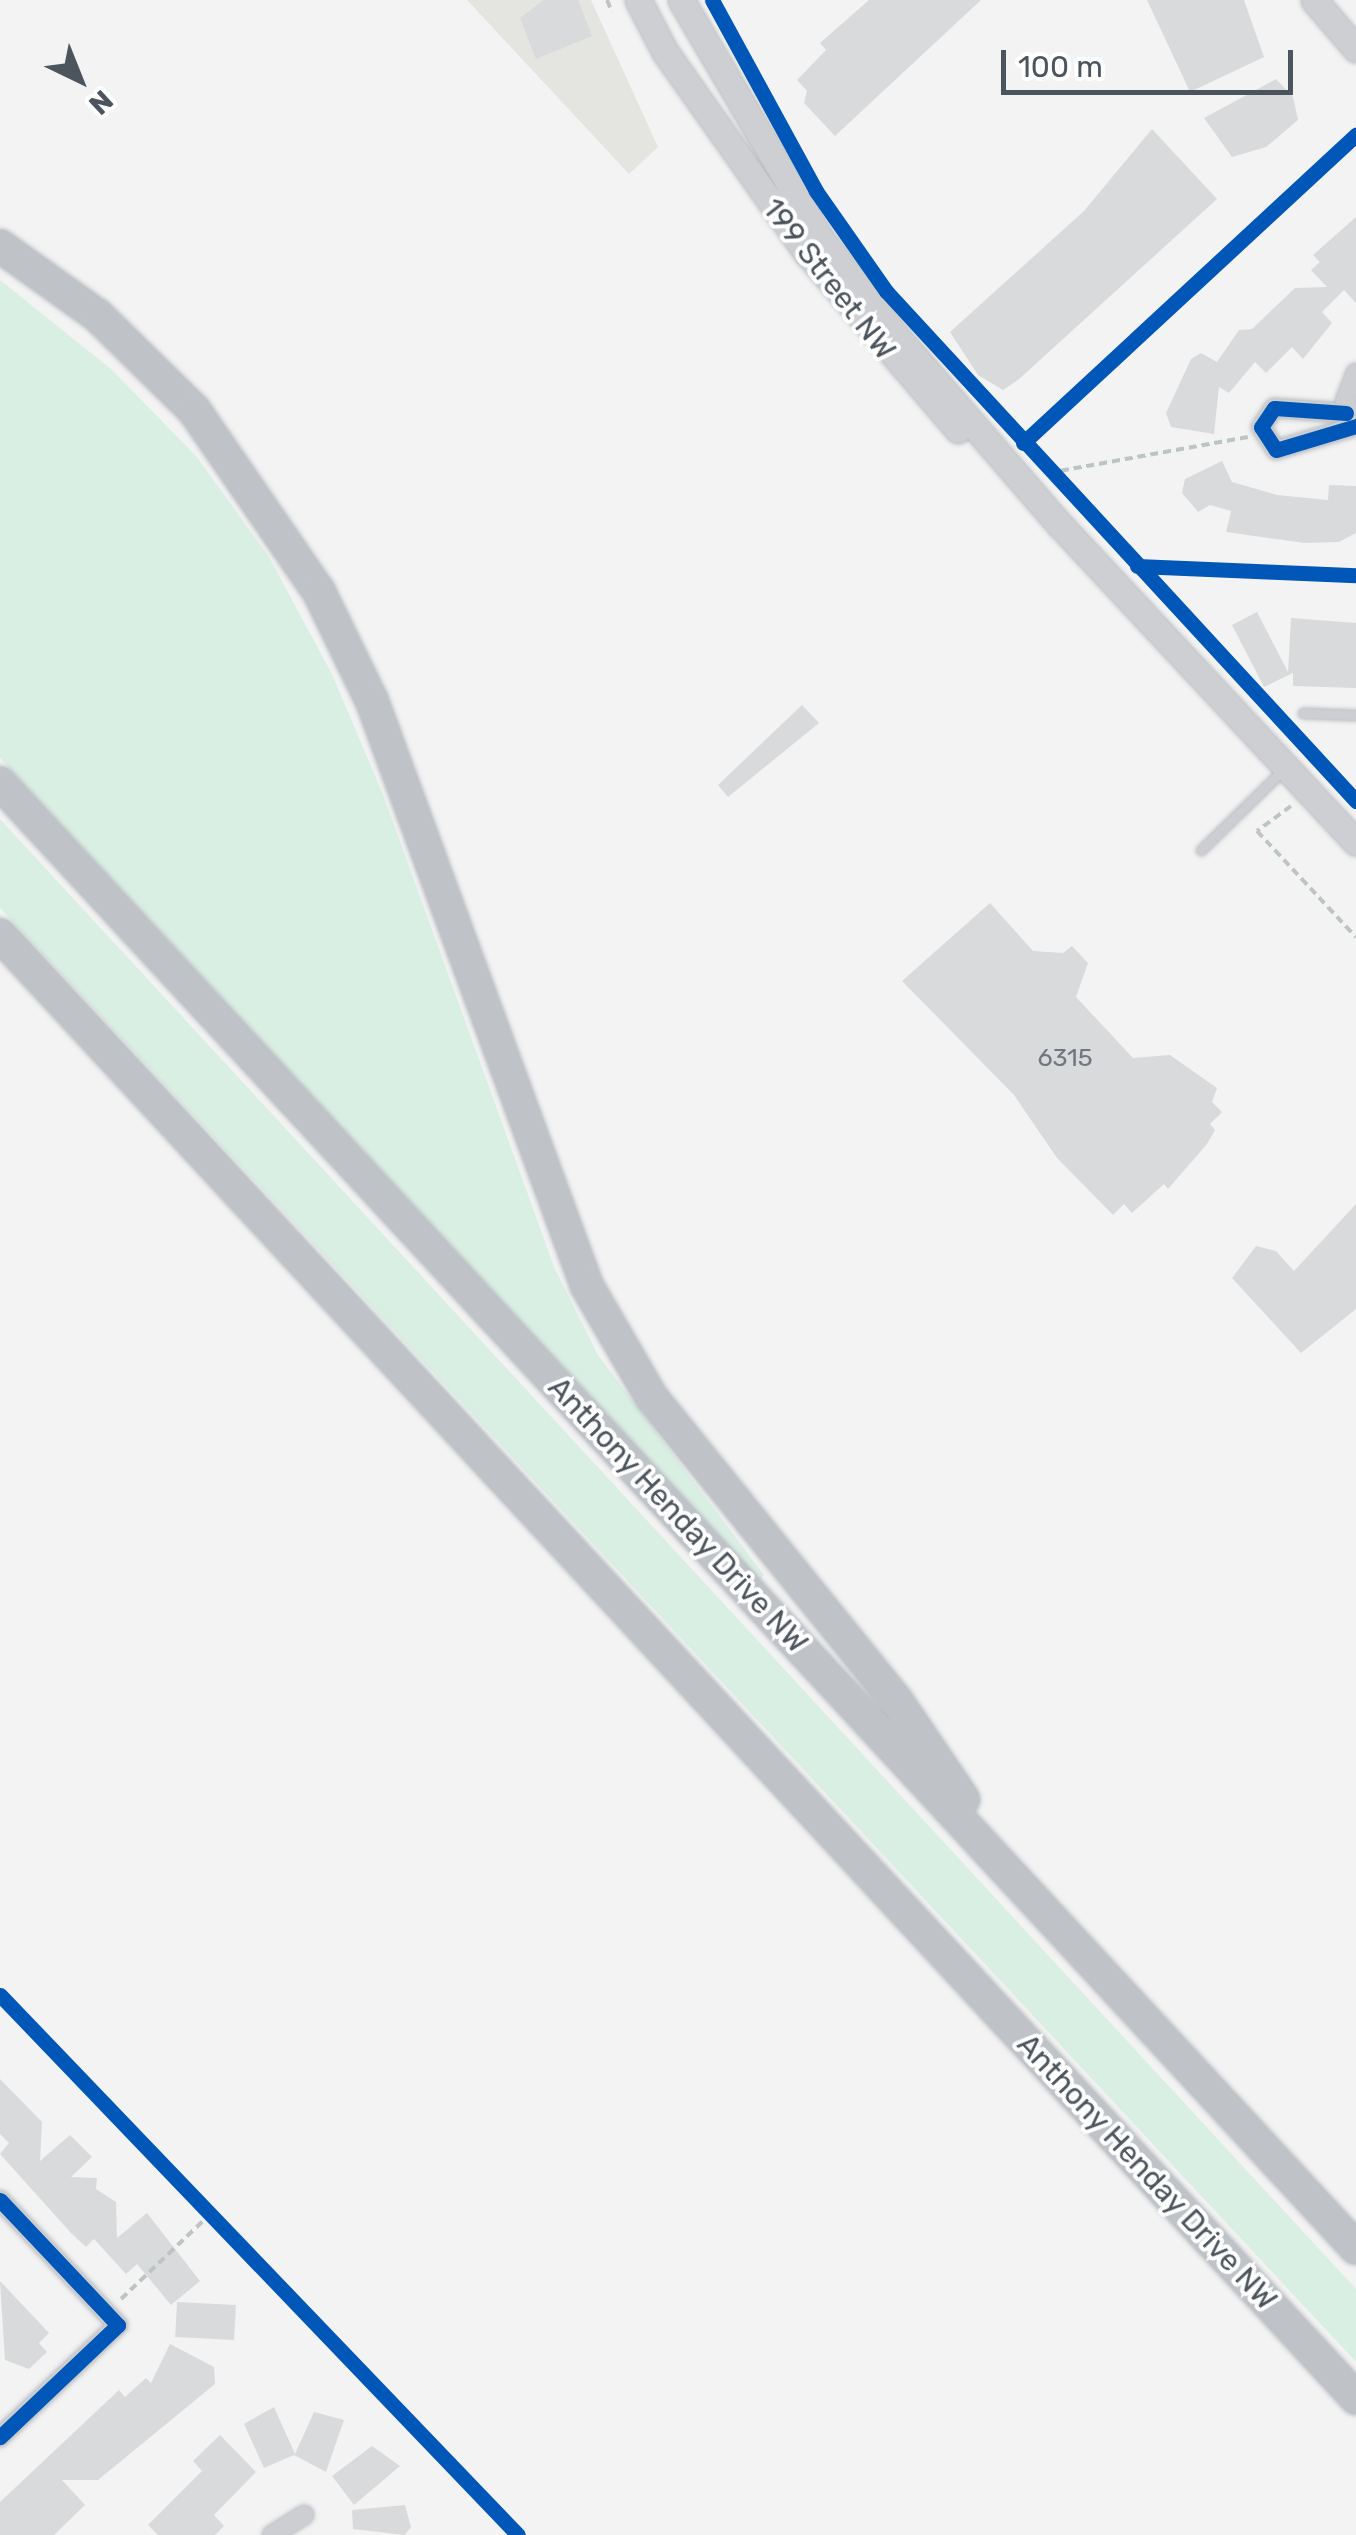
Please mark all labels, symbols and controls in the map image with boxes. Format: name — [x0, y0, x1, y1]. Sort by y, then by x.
north arrow — [30, 30, 130, 130]
scale bar — [1006, 30, 1298, 92]
text: 100 m — [1018, 49, 1103, 85]
text: N — [82, 83, 119, 121]
street label: 199 Street NW — [755, 191, 903, 367]
house number: 6315 — [1037, 1043, 1093, 1073]
street label: Anthony Henday Drive NW — [540, 1369, 816, 1661]
street label: Anthony Henday Drive NW — [1009, 2026, 1285, 2318]

